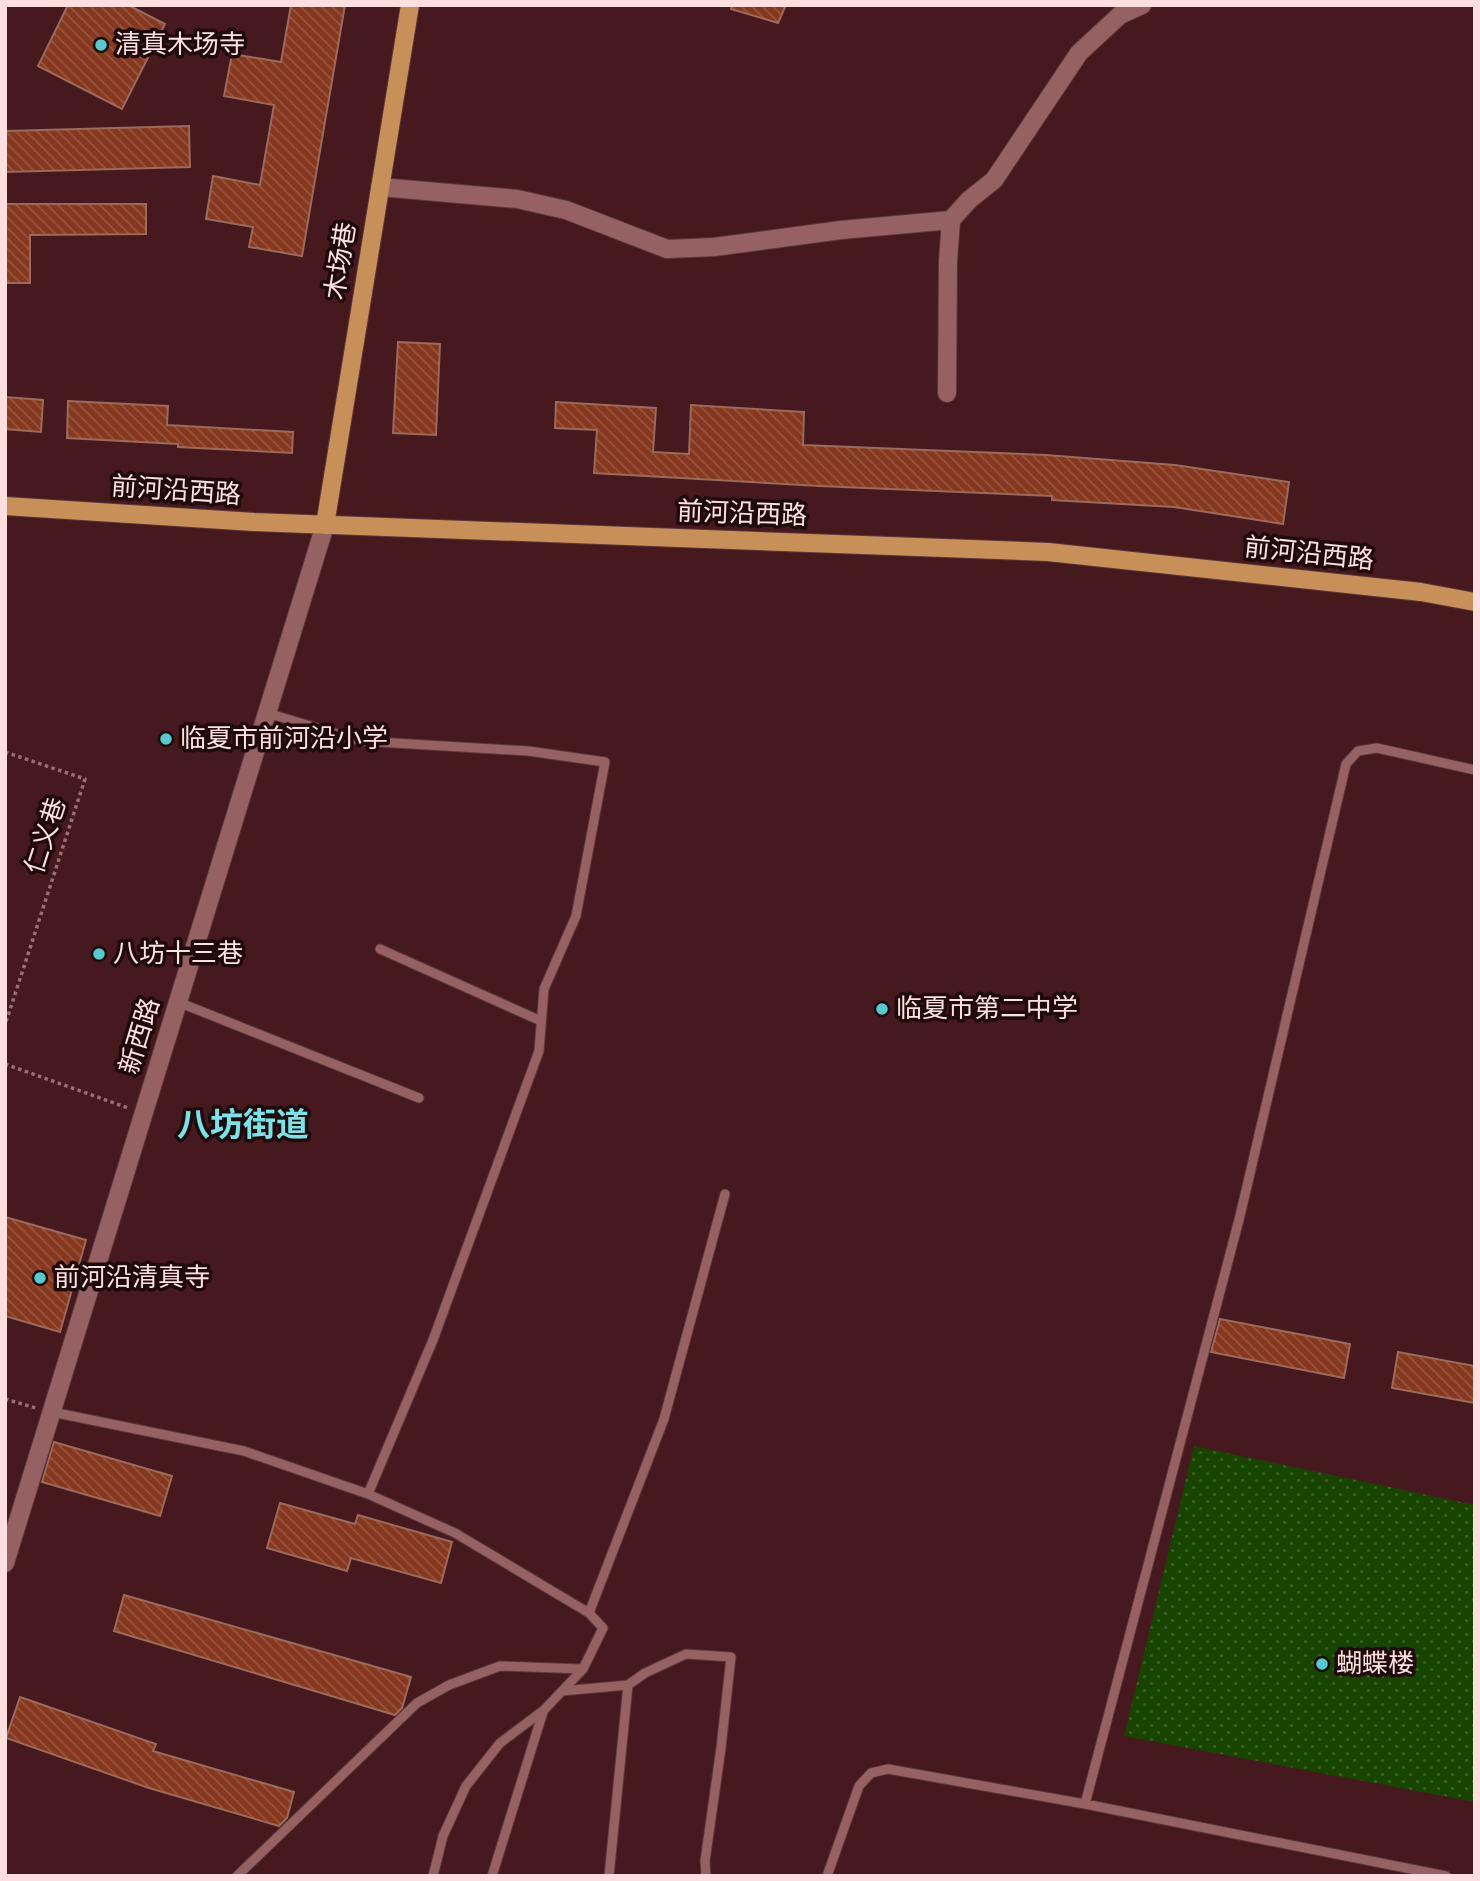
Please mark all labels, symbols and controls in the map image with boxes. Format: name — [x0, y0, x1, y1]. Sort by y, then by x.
place label: 清真木场寺 — [115, 29, 245, 61]
marker: 清真木场寺 — [93, 37, 109, 53]
street label: 木场巷 — [319, 220, 363, 302]
street label: 前河沿西路 — [110, 471, 242, 511]
street label: 前河沿西路 — [676, 496, 808, 532]
street label: 前河沿西路 — [1243, 531, 1375, 577]
place label: 临夏市前河沿小学 — [180, 723, 388, 755]
marker: 临夏市前河沿小学 — [158, 731, 174, 747]
street label: 仁义巷 — [19, 794, 73, 878]
place label: 八坊十三巷 — [113, 938, 243, 970]
marker: 八坊十三巷 — [91, 946, 107, 962]
place label: 临夏市第二中学 — [896, 993, 1078, 1025]
street label: 新西路 — [113, 994, 167, 1078]
marker: 临夏市第二中学 — [874, 1001, 890, 1017]
district label: 八坊街道 — [177, 1105, 309, 1146]
place label: 前河沿清真寺 — [54, 1262, 210, 1294]
marker: 前河沿清真寺 — [32, 1270, 48, 1286]
place label: 蝴蝶楼 — [1336, 1648, 1414, 1680]
marker: 蝴蝶楼 — [1314, 1656, 1330, 1672]

